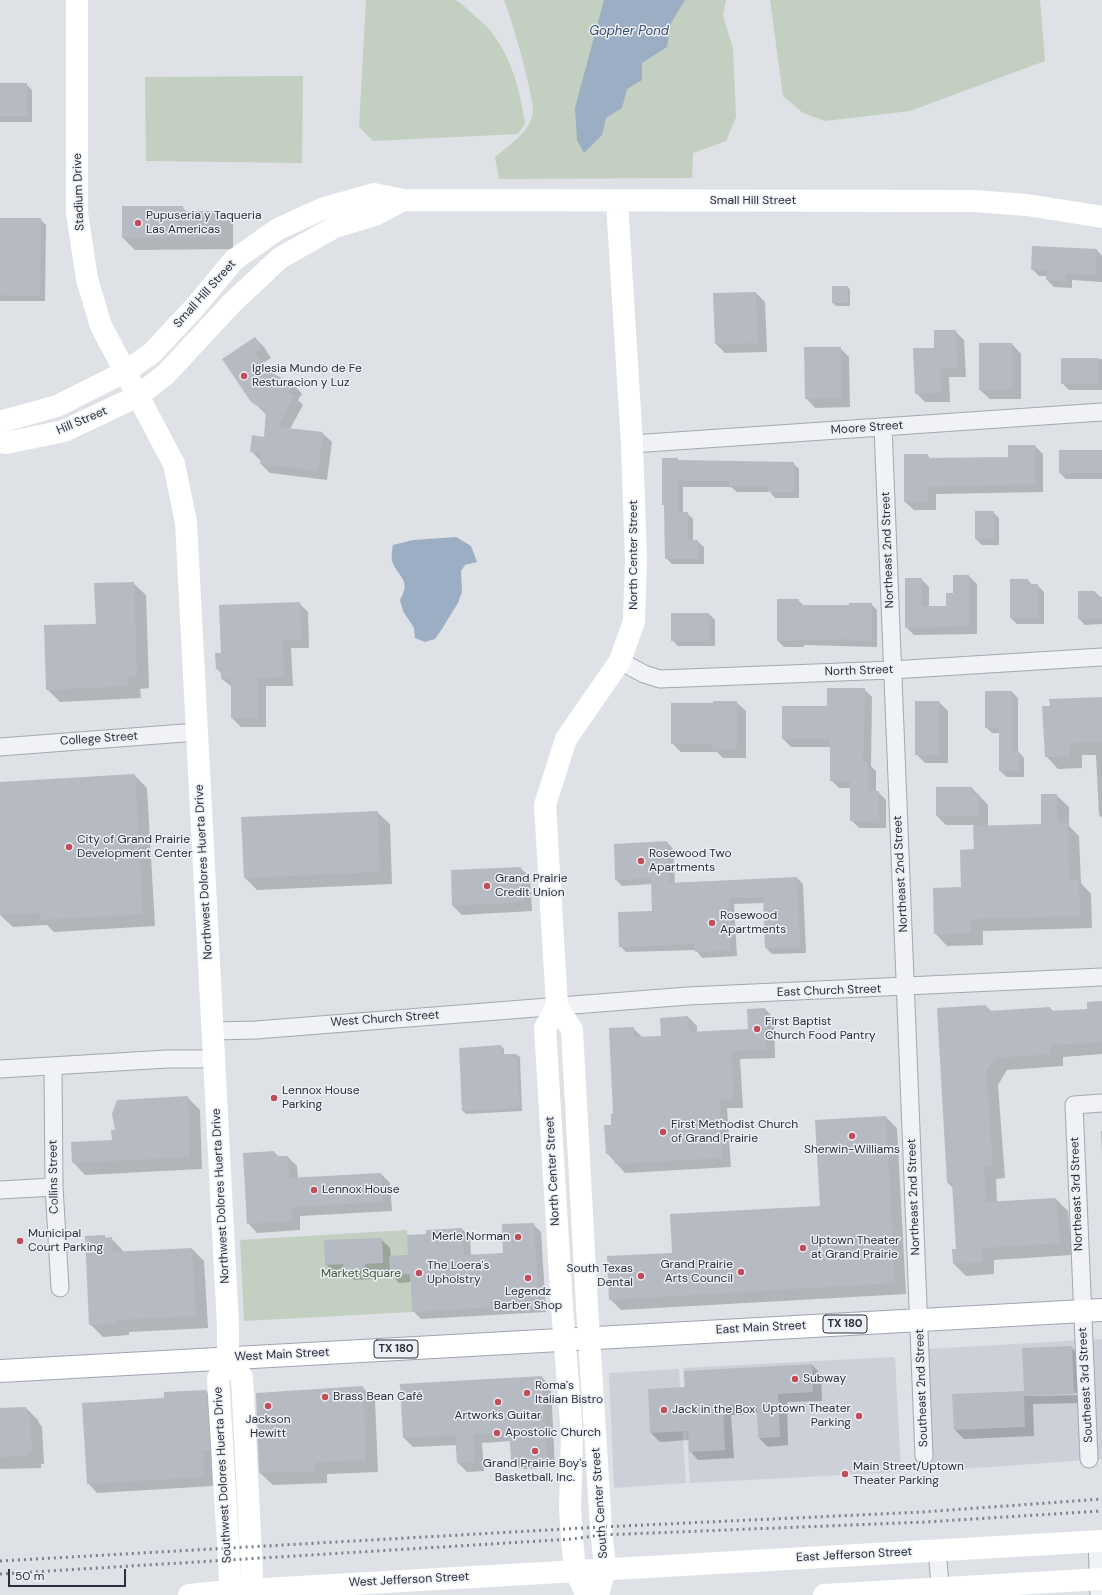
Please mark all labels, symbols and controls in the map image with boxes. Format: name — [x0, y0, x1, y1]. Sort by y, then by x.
water label: Gopher Pond — [589, 24, 669, 40]
street label: Stadium Drive — [70, 153, 88, 231]
street label: Small Hill Street — [710, 194, 796, 208]
place label: Pupuseria y Taqueria Las Americas — [146, 209, 261, 237]
marker: Pupuseria y Taqueria Las Americas — [133, 218, 143, 228]
street label: Small Hill Street — [171, 257, 239, 331]
place label: Iglesia Mundo de Fe Resturacion y Luz — [252, 362, 362, 390]
marker: Iglesia Mundo de Fe Resturacion y Luz — [239, 371, 249, 381]
street label: Hill Street — [55, 404, 109, 438]
street label: Moore Street — [830, 418, 904, 438]
street label: Northeast 2nd Street — [879, 491, 897, 609]
street label: North Center Street — [627, 500, 641, 610]
street label: North Street — [824, 663, 894, 679]
street label: College Street — [59, 729, 139, 749]
street label: Northwest Dolores Huerta Drive — [192, 784, 216, 960]
street label: Northeast 2nd Street — [891, 815, 911, 933]
place label: City of Grand Prairie Development Center — [77, 833, 192, 861]
marker: City of Grand Prairie Development Center — [64, 842, 74, 852]
place label: Rosewood Two Apartments — [649, 847, 731, 875]
marker: Rosewood Two Apartments — [636, 856, 646, 866]
place label: Grand Prairie Credit Union — [495, 872, 568, 900]
marker: Grand Prairie Credit Union — [482, 881, 492, 891]
place label: Rosewood Apartments — [720, 909, 786, 937]
marker: Rosewood Apartments — [707, 918, 717, 928]
street label: East Church Street — [777, 982, 881, 1000]
street label: West Church Street — [330, 1008, 440, 1030]
place label: First Baptist Church Food Pantry — [765, 1015, 876, 1043]
marker: First Baptist Church Food Pantry — [752, 1024, 762, 1034]
place label: Lennox House Parking — [282, 1084, 360, 1112]
marker: Lennox House Parking — [269, 1093, 279, 1103]
street label: Northwest Dolores Huerta Drive — [209, 1108, 233, 1284]
street label: North Center Street — [543, 1116, 563, 1226]
place label: First Methodist Church of Grand Prairie — [671, 1118, 798, 1146]
marker: First Methodist Church of Grand Prairie — [658, 1127, 668, 1137]
marker: Sherwin-Williams — [847, 1131, 857, 1141]
street label: Northeast 3rd Street — [1068, 1137, 1086, 1251]
street label: Northeast 2nd Street — [905, 1138, 923, 1256]
street label: Collins Street — [46, 1140, 62, 1214]
place label: Sherwin-Williams — [804, 1143, 900, 1157]
place label: Lennox House — [322, 1183, 400, 1197]
marker: Lennox House — [309, 1185, 319, 1195]
place label: Municipal Court Parking — [28, 1227, 103, 1255]
place label: Merle Norman — [432, 1230, 510, 1244]
marker: Merle Norman — [513, 1232, 523, 1242]
place label: Uptown Theater at Grand Prairie — [811, 1234, 899, 1262]
marker: Municipal Court Parking — [15, 1236, 25, 1246]
marker: Uptown Theater at Grand Prairie — [798, 1243, 808, 1253]
place label: Grand Prairie Arts Council — [660, 1258, 733, 1286]
place label: The Loera's Upholstry — [427, 1259, 490, 1287]
place label: South Texas Dental — [567, 1262, 633, 1290]
park label: Market Square — [321, 1267, 401, 1281]
marker: Grand Prairie Arts Council — [736, 1267, 746, 1277]
marker: The Loera's Upholstry — [414, 1268, 424, 1278]
marker: South Texas Dental — [636, 1271, 646, 1281]
marker: Legendz Barber Shop — [523, 1273, 533, 1283]
place label: Legendz Barber Shop — [494, 1285, 562, 1313]
road number: TX 180 — [823, 1315, 867, 1333]
street label: East Main Street — [715, 1318, 807, 1338]
street label: Southeast 3rd Street — [1076, 1327, 1096, 1443]
street label: Southeast 2nd Street — [913, 1329, 931, 1447]
road number: TX 180 — [374, 1340, 418, 1358]
street label: West Main Street — [234, 1345, 330, 1365]
place label: Subway — [803, 1372, 846, 1386]
marker: Subway — [790, 1374, 800, 1384]
place label: Roma's Italian Bistro — [535, 1379, 603, 1407]
street label: Southwest Dolores Huerta Drive — [211, 1386, 235, 1564]
marker: Roma's Italian Bistro — [522, 1388, 532, 1398]
place label: Brass Bean Café — [333, 1390, 423, 1404]
marker: Brass Bean Café — [320, 1392, 330, 1402]
marker: Artworks Guitar — [493, 1397, 503, 1407]
marker: Jackson Hewitt — [263, 1401, 273, 1411]
place label: Uptown Theater Parking — [763, 1402, 851, 1430]
place label: Jack in the Box — [672, 1403, 755, 1417]
marker: Jack in the Box — [659, 1405, 669, 1415]
place label: Artworks Guitar — [454, 1409, 542, 1423]
marker: Uptown Theater Parking — [854, 1411, 864, 1421]
place label: Jackson Hewitt — [245, 1413, 291, 1441]
place label: Apostolic Church — [505, 1426, 601, 1440]
marker: Apostolic Church — [492, 1428, 502, 1438]
marker: Grand Prairie Boy's Basketball, Inc. — [530, 1446, 540, 1456]
street label: South Center Street — [589, 1447, 611, 1559]
place label: Grand Prairie Boy's Basketball, Inc. — [483, 1457, 587, 1485]
place label: Main Street/Uptown Theater Parking — [853, 1460, 964, 1488]
marker: Main Street/Uptown Theater Parking — [840, 1469, 850, 1479]
street label: East Jefferson Street — [796, 1545, 912, 1565]
scale bar — [10, 1561, 128, 1587]
text: 50 m — [15, 1568, 44, 1584]
street label: West Jefferson Street — [348, 1570, 470, 1590]

